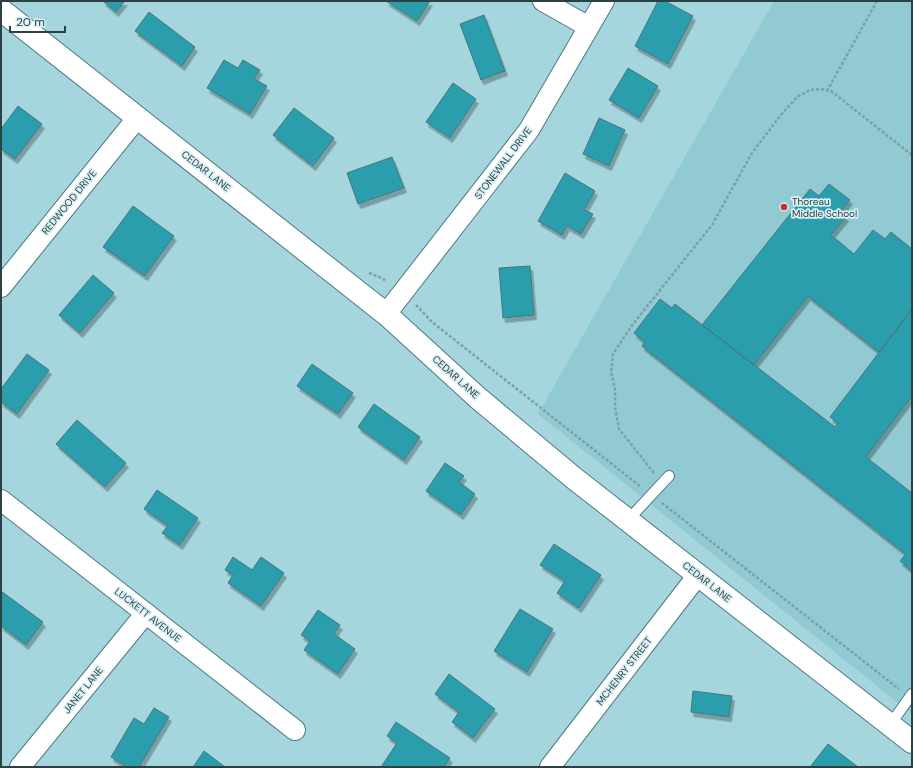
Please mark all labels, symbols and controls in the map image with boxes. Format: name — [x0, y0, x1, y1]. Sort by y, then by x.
scale bar — [10, 8, 65, 34]
text: 20 m — [16, 14, 45, 30]
street label: STONEWALL DRIVE — [471, 124, 535, 202]
street label: CEDAR LANE — [179, 148, 233, 194]
street label: REDWOOD DRIVE — [39, 166, 99, 237]
place label: Thoreau Middle School — [792, 195, 857, 220]
marker: Thoreau Middle School — [779, 202, 789, 212]
street label: CEDAR LANE — [430, 352, 482, 402]
street label: CEDAR LANE — [680, 559, 734, 605]
street label: LUCKETT AVENUE — [112, 585, 184, 645]
street label: MCHENRY STREET — [593, 634, 655, 708]
street label: JANET LANE — [60, 664, 106, 716]

